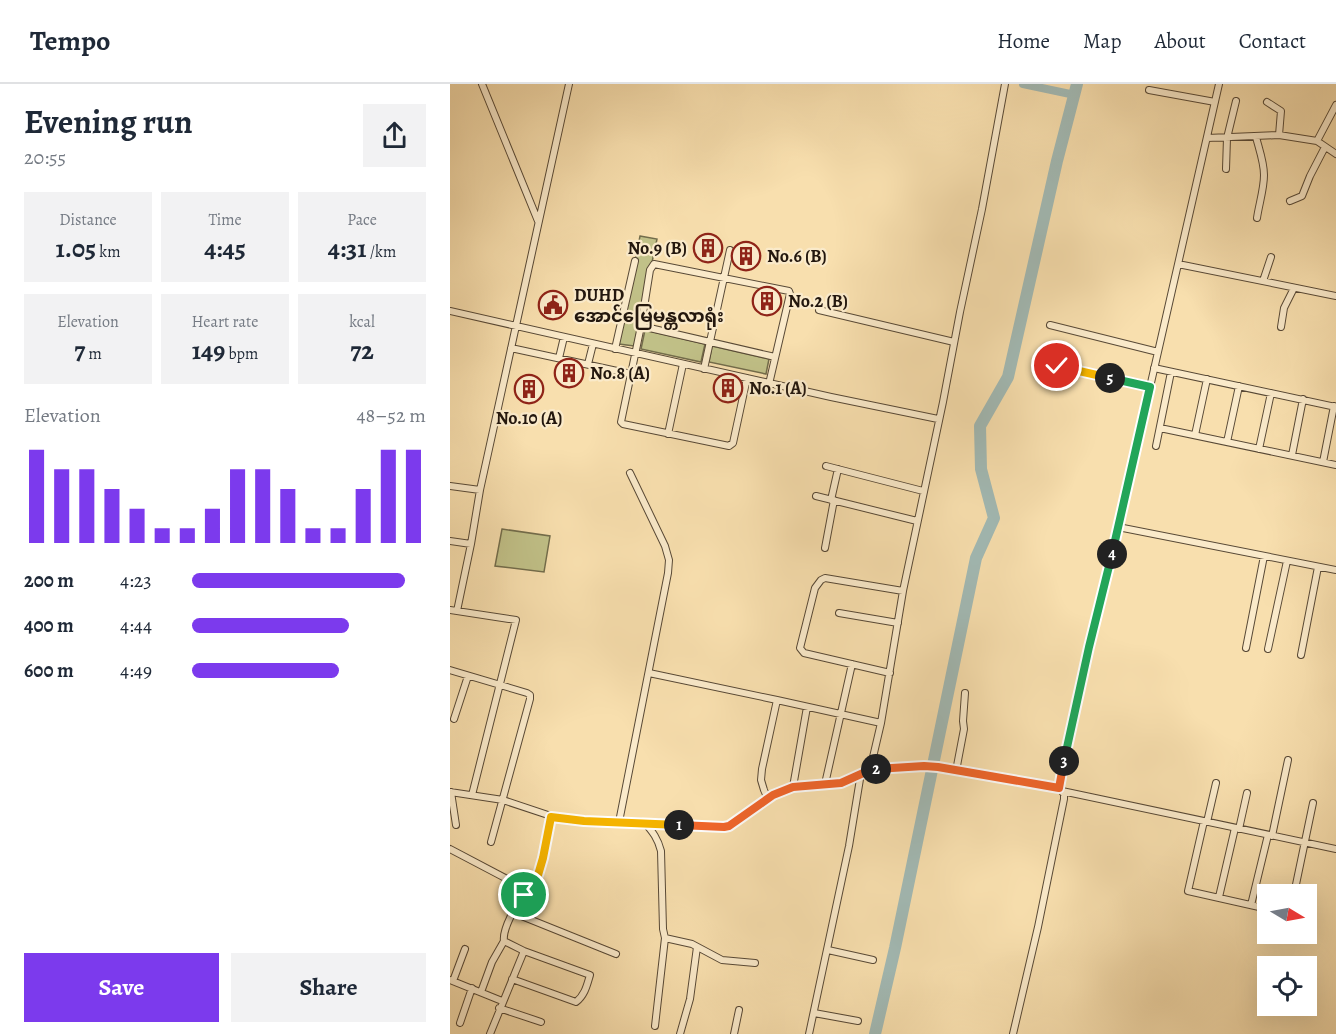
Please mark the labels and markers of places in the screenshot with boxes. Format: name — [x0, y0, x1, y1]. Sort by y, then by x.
building icon: No.9 (B) — [692, 232, 724, 264]
place label: No.9 (B) — [627, 236, 687, 260]
building icon: No.6 (B) — [730, 240, 762, 272]
place label: No.6 (B) — [767, 244, 827, 268]
place label: DUHD အောင်မြေမန္တလာရုံး — [574, 283, 724, 330]
building icon: No.2 (B) — [751, 285, 783, 317]
public building icon: DUHD အောင်မြေမန္တလာရုံး — [537, 289, 569, 321]
place label: No.2 (B) — [788, 289, 848, 313]
pin — [1031, 340, 1082, 391]
building icon: No.8 (A) — [553, 357, 585, 389]
place label: No.8 (A) — [590, 361, 650, 385]
pin: 5 — [1095, 363, 1125, 393]
building icon: No.1 (A) — [712, 372, 744, 404]
building icon: No.10 (A) — [513, 373, 545, 405]
place label: No.1 (A) — [749, 376, 807, 400]
place label: No.10 (A) — [496, 406, 562, 430]
pin: 4 — [1097, 539, 1127, 569]
pin: 3 — [1049, 746, 1079, 776]
pin: 2 — [861, 754, 891, 784]
pin: 1 — [664, 810, 694, 840]
pin — [498, 869, 549, 920]

